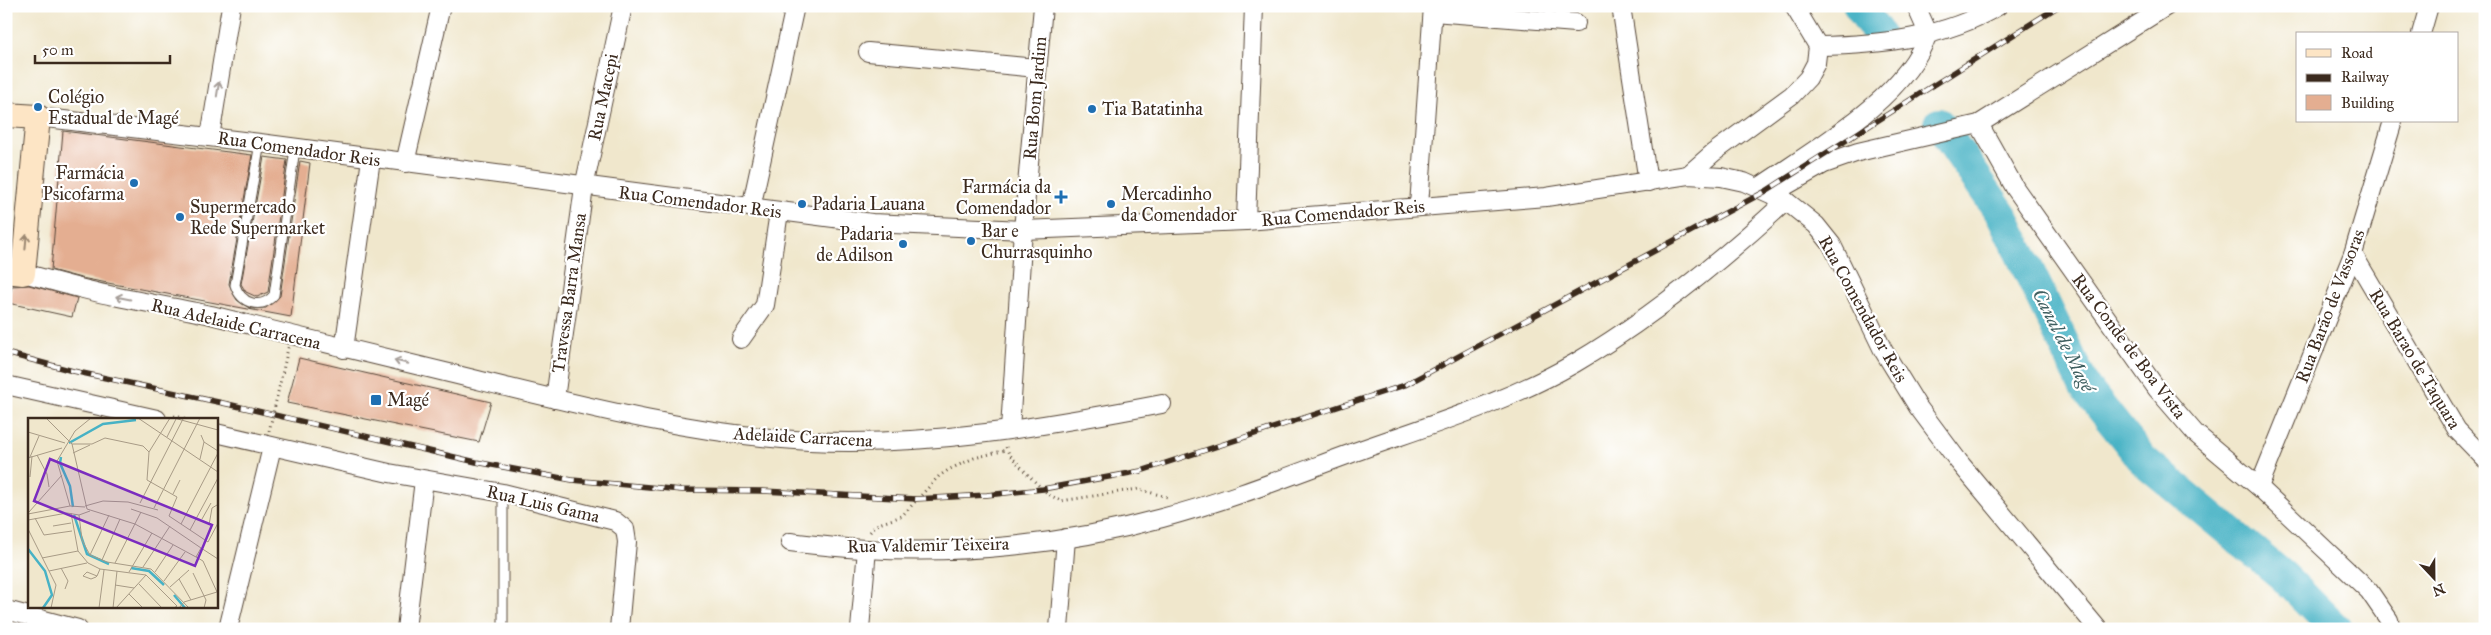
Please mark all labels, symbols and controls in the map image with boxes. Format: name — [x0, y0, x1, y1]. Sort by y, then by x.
scale bar — [35, 32, 170, 64]
legend — [2296, 32, 2458, 122]
street label: Rua Bom Jardim — [1019, 35, 1052, 161]
text: 50 m — [42, 41, 74, 59]
text: Road — [2341, 44, 2373, 62]
street label: Rua Macepi — [583, 51, 623, 143]
text: Railway — [2341, 68, 2390, 86]
one-way arrow — [213, 81, 223, 97]
place label: Colégio Estadual de Magé — [48, 86, 179, 130]
text: Building — [2341, 94, 2395, 112]
place label: Tia Batatinha — [1102, 98, 1203, 120]
marker: Colégio Estadual de Magé — [32, 101, 44, 113]
marker: Tia Batatinha — [1086, 103, 1098, 115]
street label: Rua Comendador Reis — [216, 127, 382, 171]
place label: Farmácia Psicofarma — [43, 162, 124, 205]
place label: Farmácia da Comendador — [956, 176, 1051, 219]
marker: Farmácia Psicofarma — [128, 177, 140, 189]
street label: Rua Comendador Reis — [617, 181, 783, 223]
place label: Mercadinho da Comendador — [1121, 183, 1237, 226]
marker: Farmácia da Comendador — [1055, 191, 1067, 203]
place label: Padaria Lauana — [812, 193, 925, 215]
street label: Rua Comendador Reis — [1260, 195, 1426, 231]
place label: Supermercado Rede Supermarket — [190, 196, 326, 239]
marker: Padaria Lauana — [796, 198, 808, 210]
marker: Mercadinho da Comendador — [1105, 198, 1117, 210]
marker: Supermercado Rede Supermarket — [174, 211, 186, 223]
street label: Travessa Barra Mansa — [547, 211, 591, 374]
place label: Bar e Churrasquinho — [981, 220, 1092, 264]
place label: Padaria de Adilson — [816, 223, 893, 266]
street label: Rua Barão de Vassoras — [2291, 226, 2369, 386]
street label: Rua Comendador Reis — [1814, 232, 1912, 386]
one-way arrow — [22, 234, 31, 250]
marker: Bar e Churrasquinho — [965, 235, 977, 247]
marker: Padaria de Adilson — [897, 238, 909, 250]
street label: Rua Conde de Boa Vista — [2067, 269, 2191, 423]
water label: Canal de Magé — [2028, 285, 2101, 398]
street label: Rua Barao de Taquara — [2364, 285, 2466, 434]
one-way arrow — [116, 293, 132, 302]
street label: Rua Adelaide Carracena — [149, 294, 323, 354]
one-way arrow — [393, 357, 409, 366]
place label: Magé — [387, 389, 430, 412]
marker: Magé — [369, 393, 383, 407]
inset map — [28, 418, 218, 608]
street label: Adelaide Carracena — [732, 422, 874, 452]
street label: Rua Luis Gama — [484, 480, 602, 528]
street label: Rua Valdemir Teixeira — [847, 533, 1010, 557]
north arrow — [2408, 552, 2458, 602]
text: N — [2430, 579, 2447, 600]

